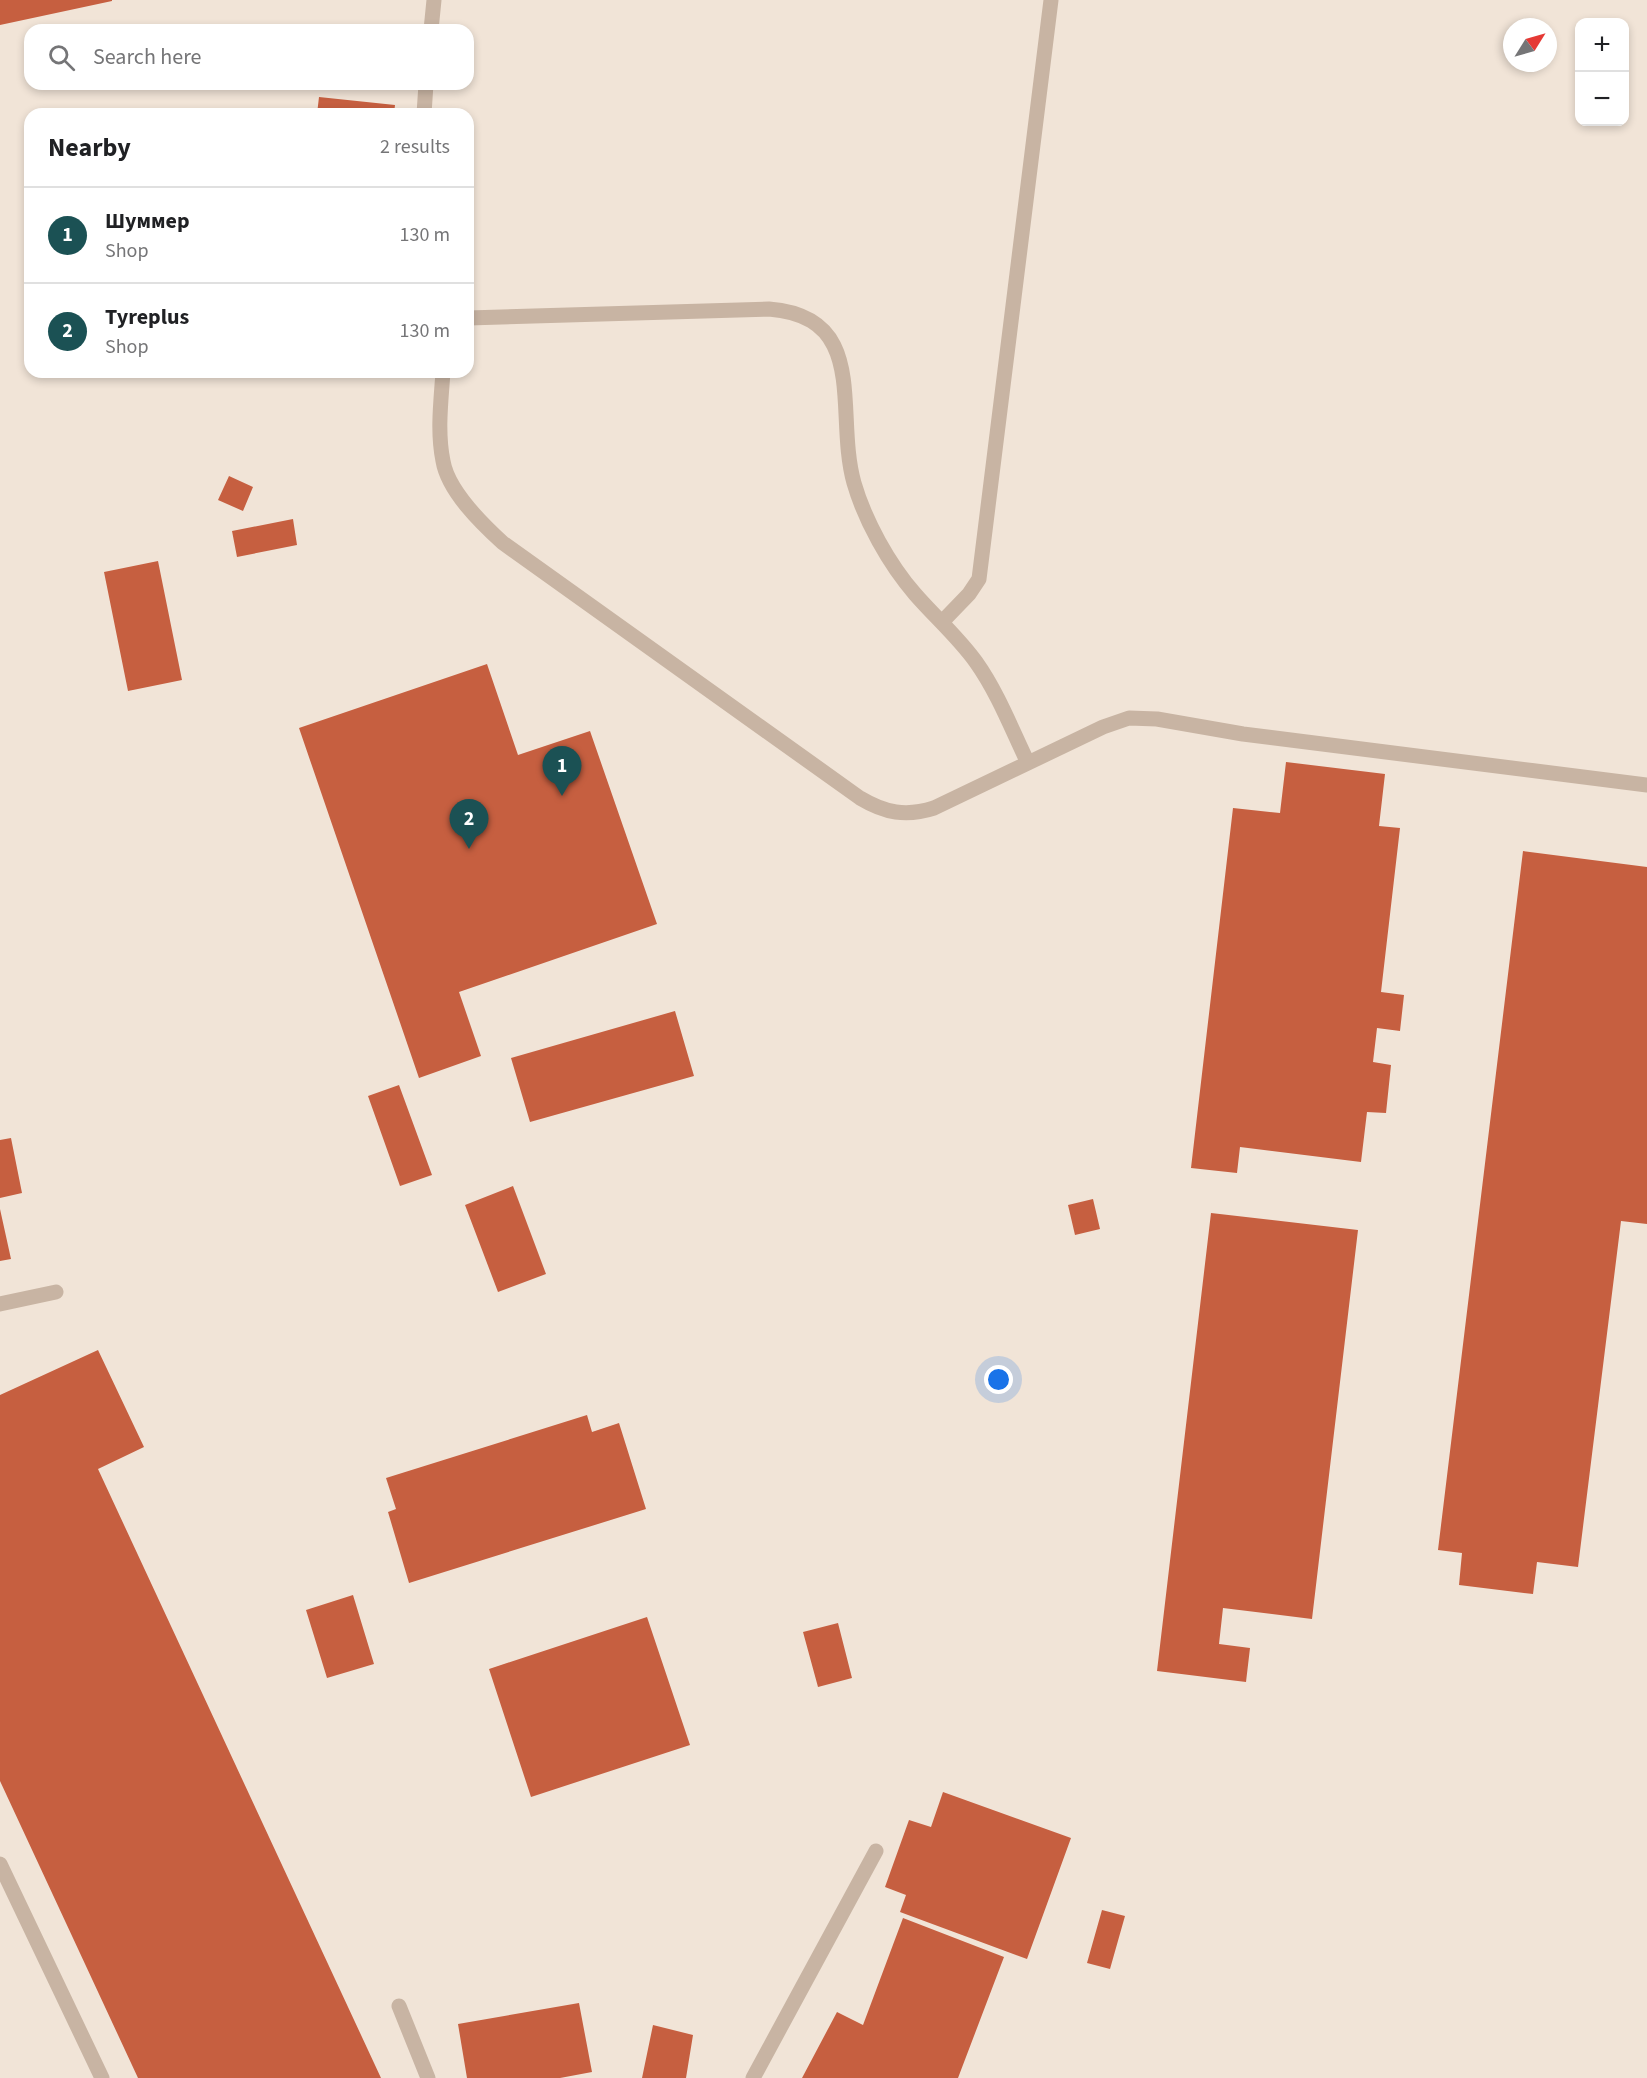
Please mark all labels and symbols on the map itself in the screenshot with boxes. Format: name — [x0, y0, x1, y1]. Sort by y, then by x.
north arrow — [1503, 18, 1557, 72]
pin: 1 — [542, 746, 582, 796]
pin: 2 — [450, 800, 488, 849]
your location — [984, 1365, 1013, 1394]

